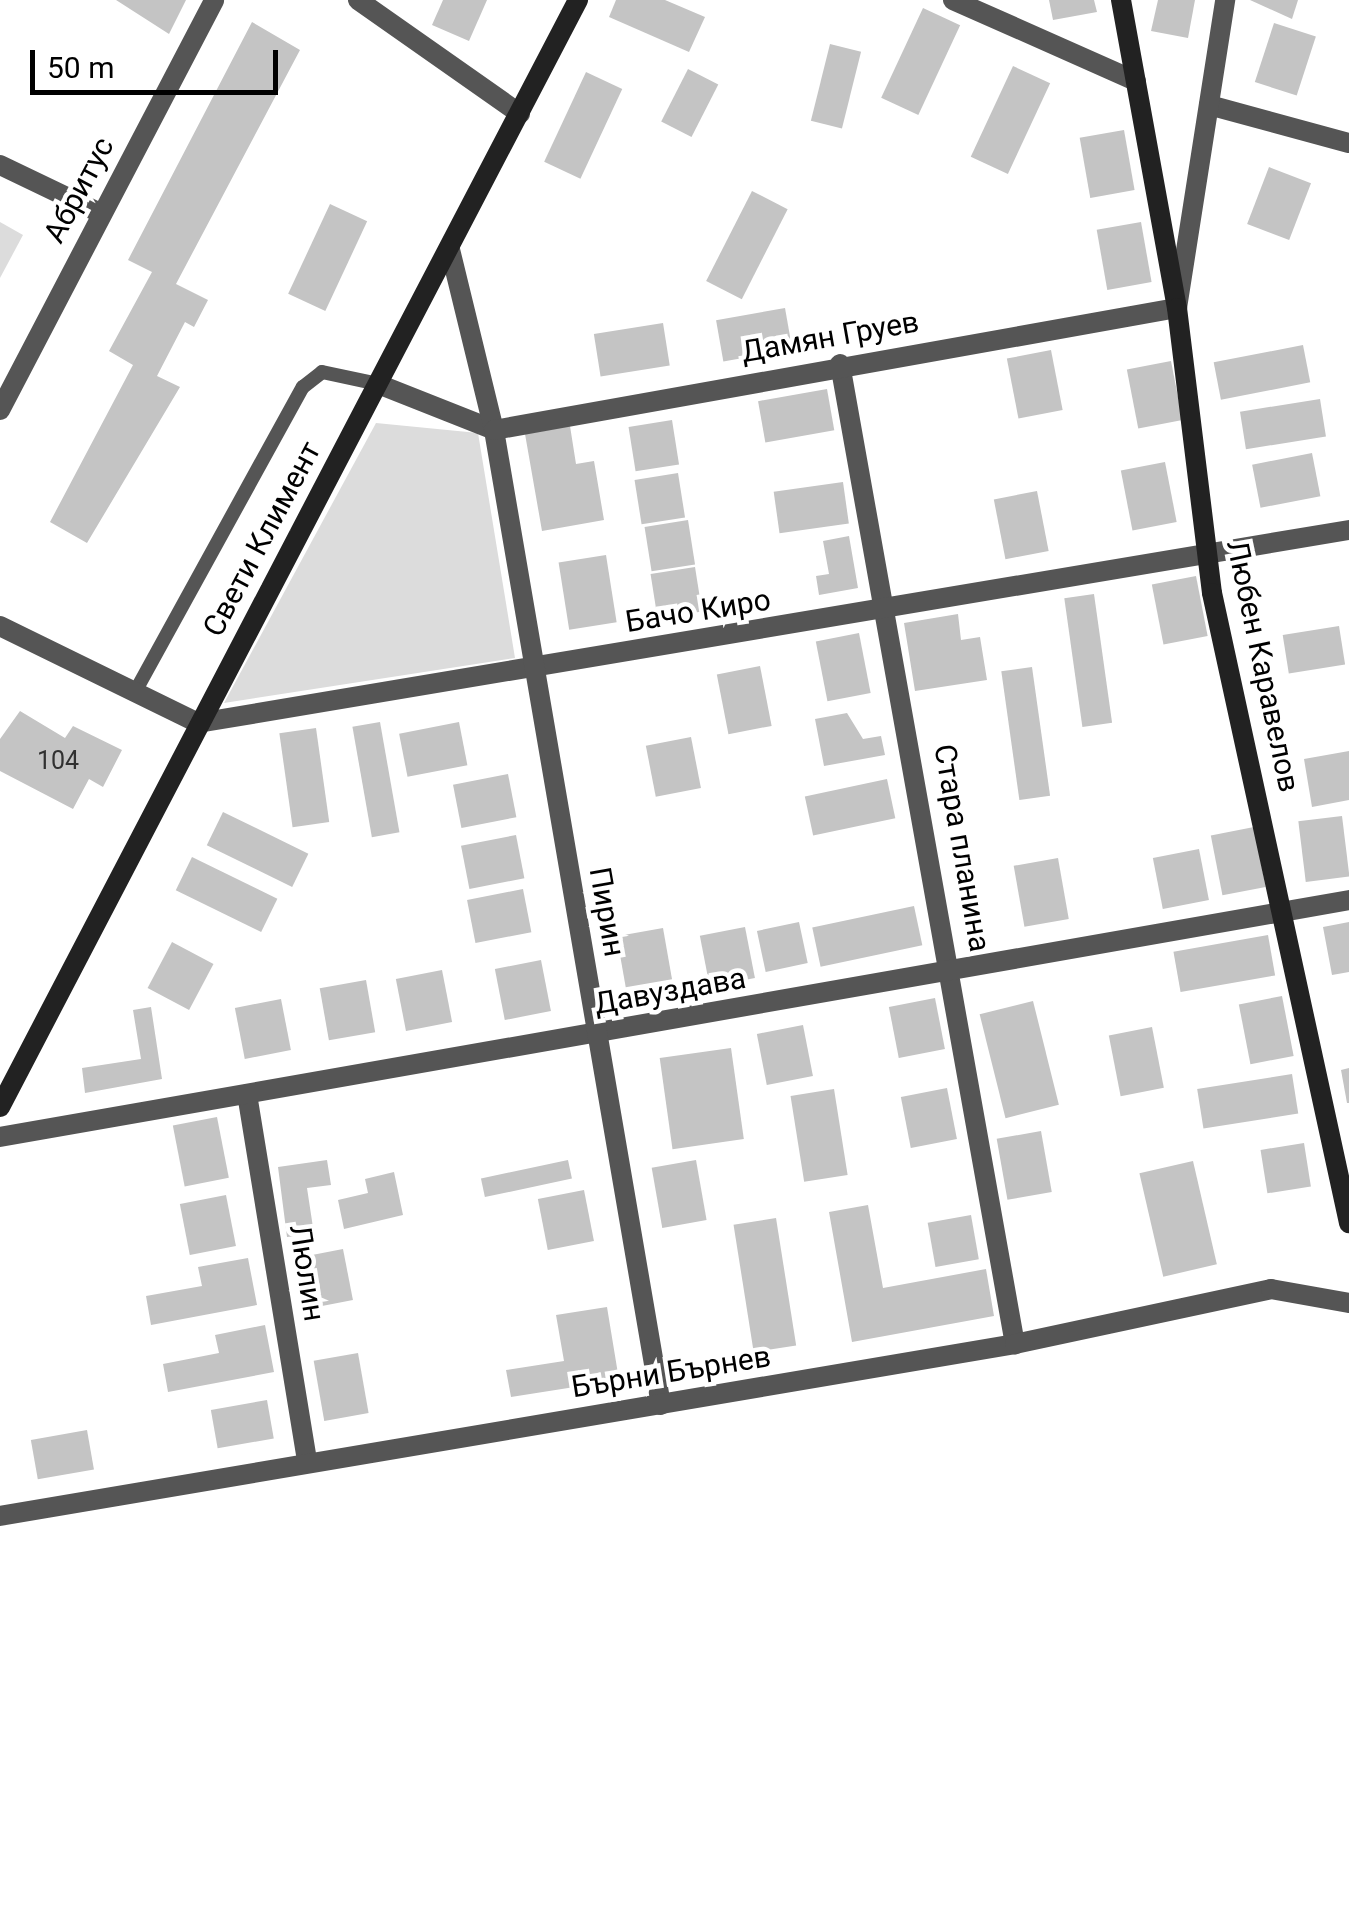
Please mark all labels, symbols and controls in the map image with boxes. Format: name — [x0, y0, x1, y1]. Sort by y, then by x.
scale bar — [35, 30, 282, 92]
text: 50 m — [47, 50, 114, 85]
street label: Абритус — [36, 131, 122, 249]
street label: Дамян Груев — [738, 304, 922, 370]
street label: Свети Климент — [196, 435, 328, 643]
street label: Любен Каравелов — [1219, 537, 1307, 795]
street label: Бачо Киро — [623, 582, 773, 640]
street label: Стара планина — [926, 742, 998, 954]
house number: 104 — [37, 746, 79, 776]
street label: Пирин — [581, 864, 633, 960]
street label: Давуздава — [591, 960, 749, 1022]
street label: Люлин — [282, 1222, 332, 1324]
street label: Бърни Бърнев — [569, 1338, 773, 1406]

